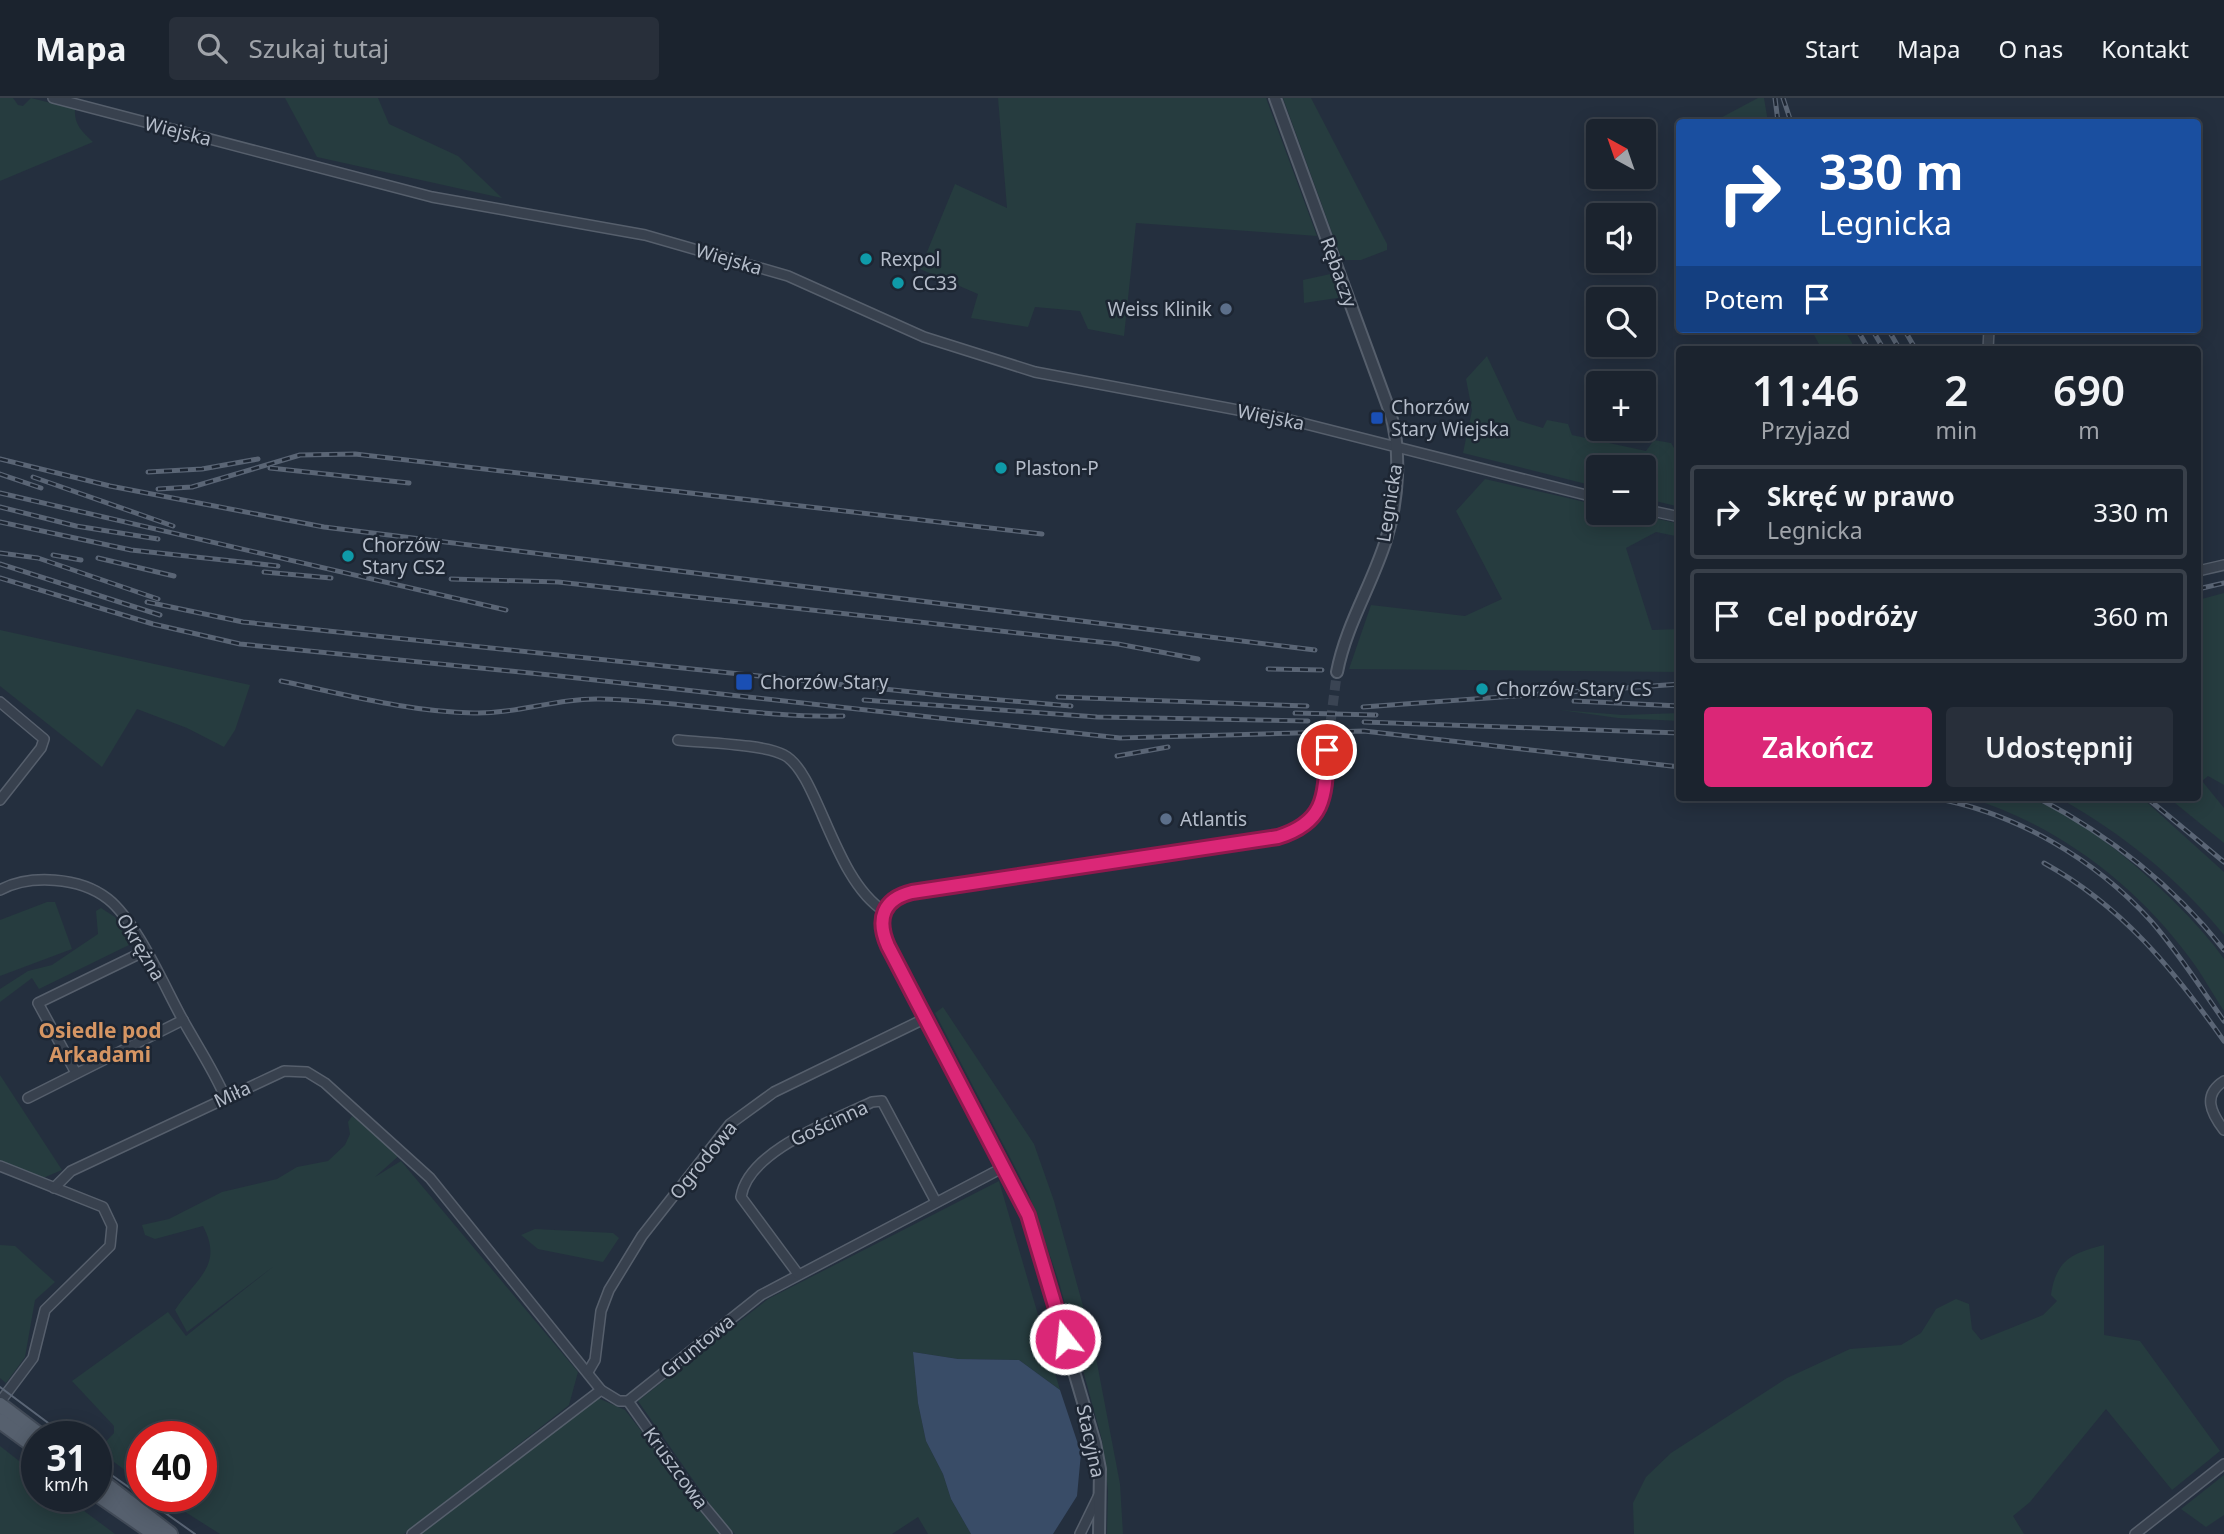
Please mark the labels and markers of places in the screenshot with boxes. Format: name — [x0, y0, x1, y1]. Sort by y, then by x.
place label: Rexpol — [880, 246, 940, 272]
marker: Rexpol — [858, 251, 874, 267]
place label: CC33 — [912, 270, 957, 296]
marker: CC33 — [890, 275, 906, 291]
place label: Weiss Klinik — [1108, 296, 1212, 322]
marker: Weiss Klinik — [1218, 301, 1234, 317]
place label: Chorzów Stary Wiejska — [1391, 394, 1510, 442]
marker: Chorzów Stary Wiejska — [1369, 410, 1385, 426]
place label: Plaston-P — [1015, 455, 1099, 481]
marker: Plaston-P — [993, 460, 1009, 476]
place label: Chorzów Stary CS2 — [362, 532, 446, 580]
marker: Chorzów Stary CS2 — [340, 548, 356, 564]
place label: Chorzów Stary — [760, 669, 889, 695]
marker: Chorzów Stary — [734, 672, 754, 692]
place label: Chorzów Stary CS — [1496, 676, 1652, 702]
marker: Chorzów Stary CS — [1474, 681, 1490, 697]
pin — [1297, 720, 1357, 780]
place label: Atlantis — [1180, 806, 1247, 832]
marker: Atlantis — [1158, 811, 1174, 827]

